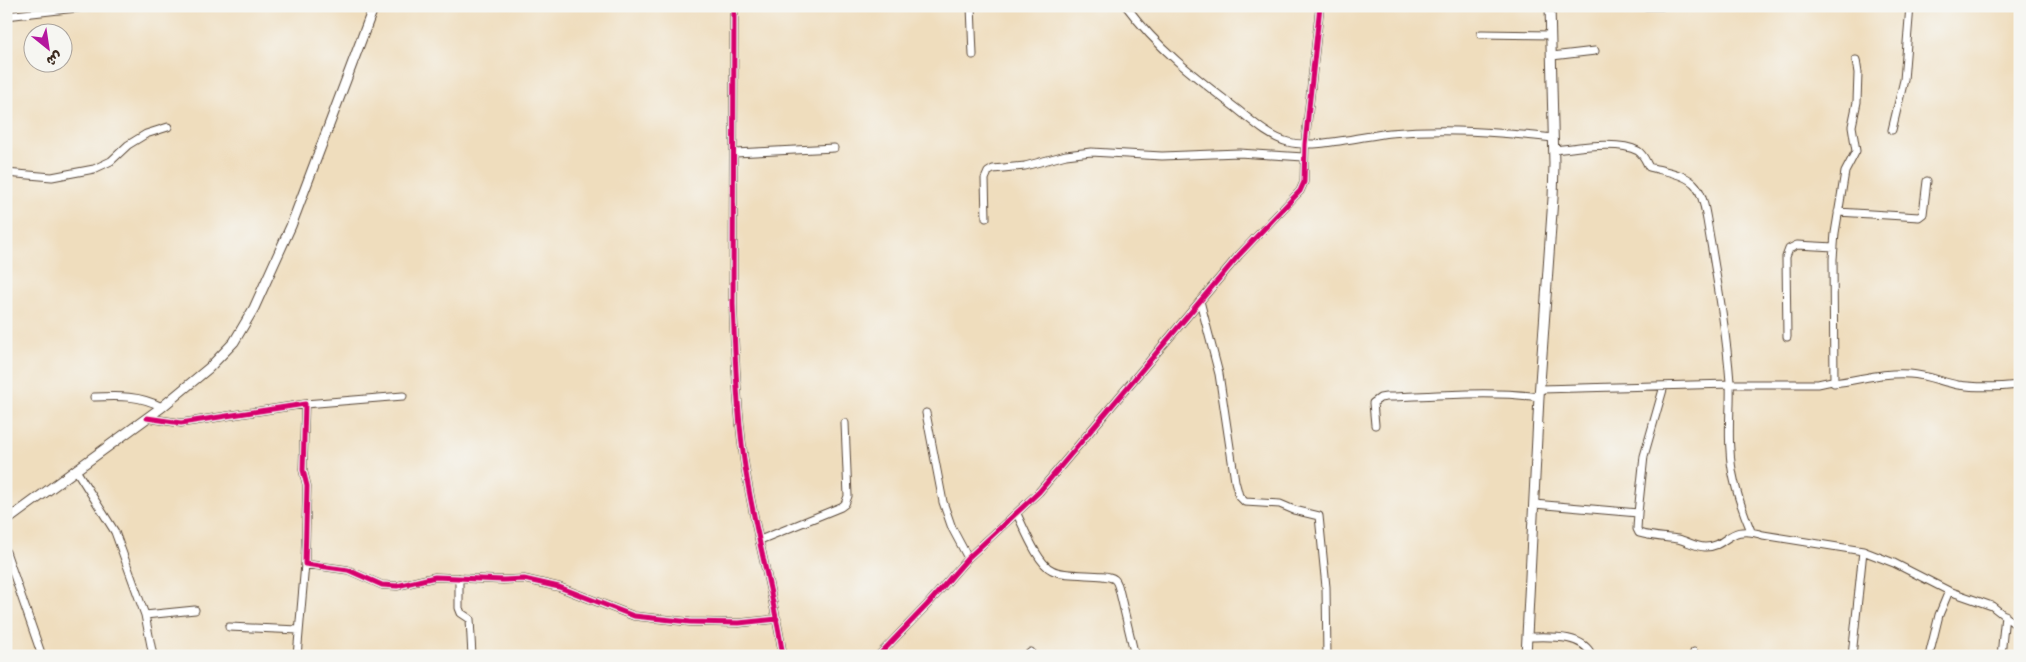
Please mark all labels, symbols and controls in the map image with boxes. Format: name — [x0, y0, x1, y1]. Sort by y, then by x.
north arrow — [22, 22, 72, 72]
text: ش — [43, 48, 66, 71]

